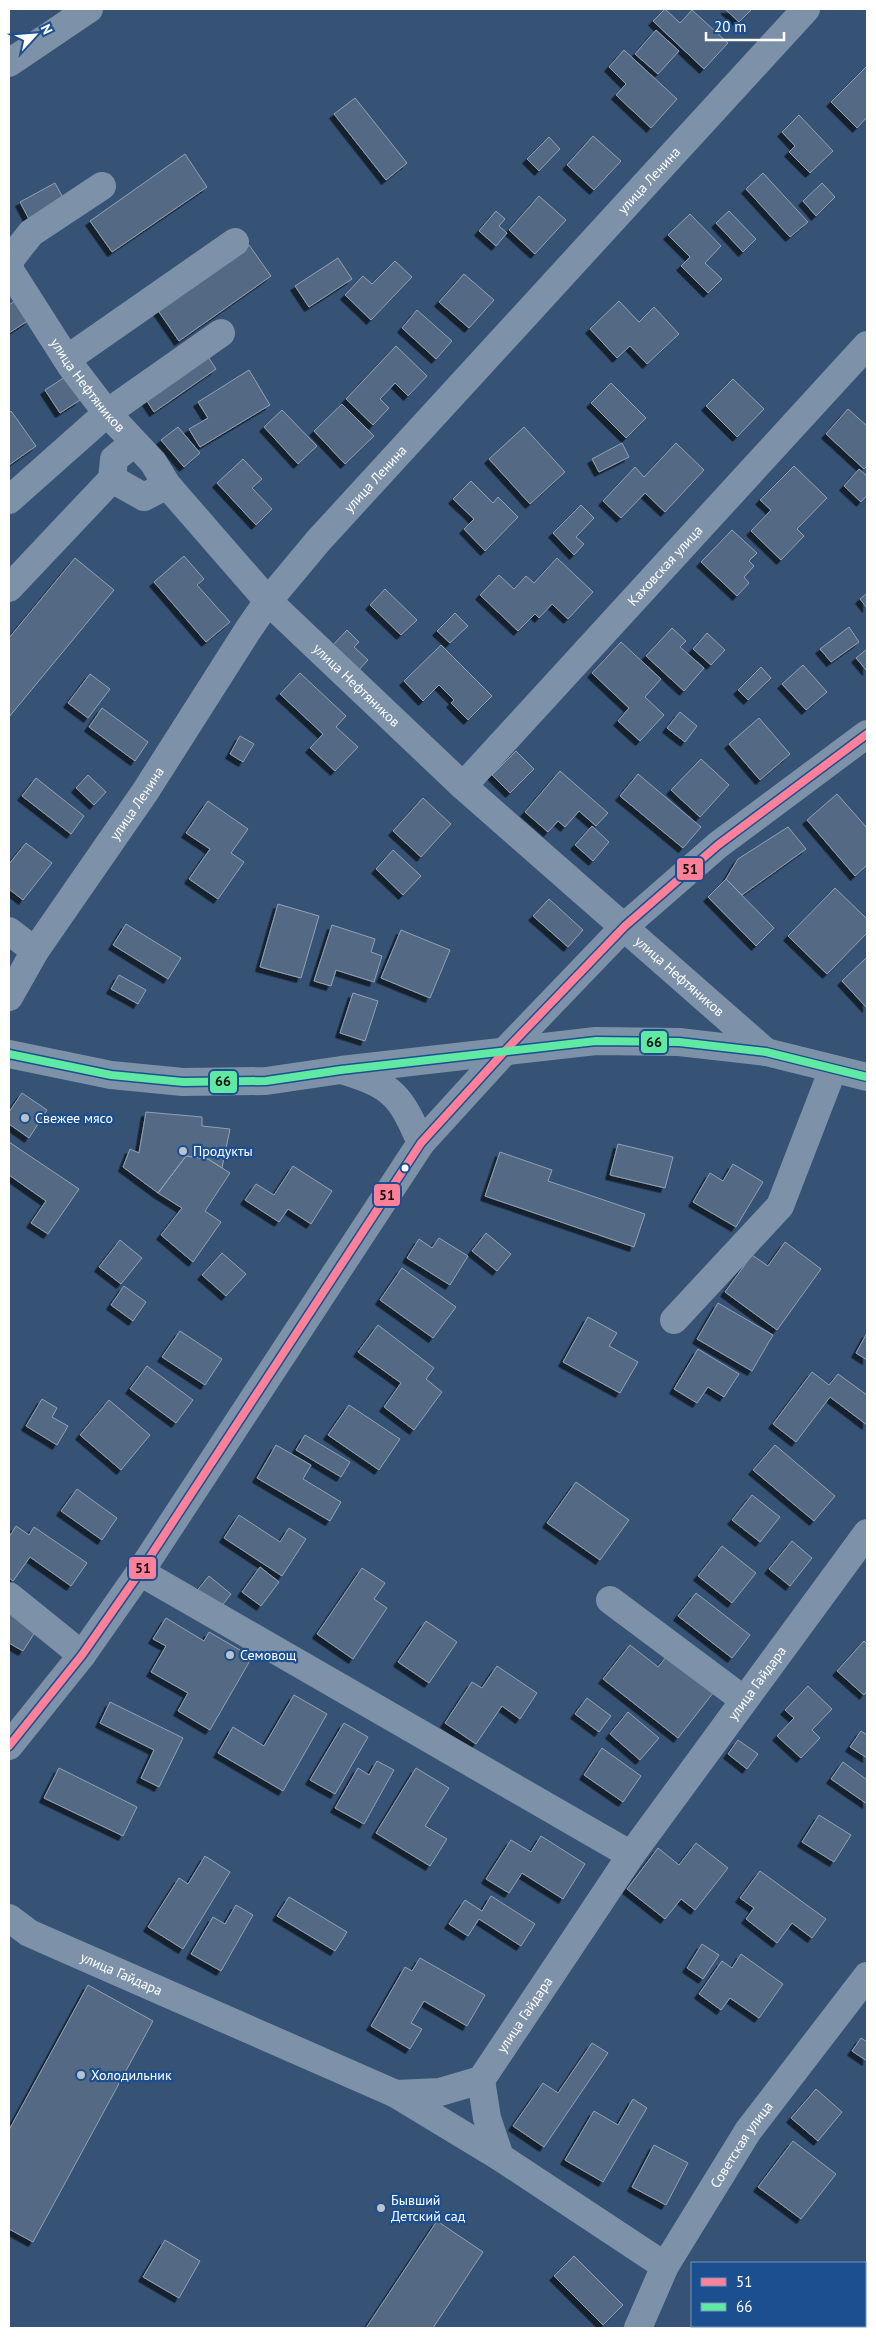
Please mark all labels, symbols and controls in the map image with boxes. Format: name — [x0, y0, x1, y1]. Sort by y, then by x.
north arrow — [10, 10, 60, 60]
scale bar — [706, 10, 784, 42]
text: 20 m — [714, 17, 747, 36]
text: N — [37, 21, 57, 37]
street label: улица Ленина — [614, 143, 684, 218]
street label: улица Нефтяников — [46, 335, 129, 436]
street label: улица Ленина — [340, 441, 411, 516]
street label: Каховская улица — [624, 521, 706, 610]
street label: улица Нефтяников — [309, 639, 404, 731]
street label: улица Ленина — [105, 763, 168, 844]
line badge: 51 — [676, 857, 704, 881]
text: 51 — [682, 860, 698, 878]
street label: улица Нефтяников — [631, 932, 728, 1020]
line badge: 66 — [640, 1030, 668, 1054]
text: 66 — [646, 1033, 662, 1051]
line badge: 66 — [209, 1070, 238, 1094]
text: 66 — [215, 1072, 231, 1090]
place label: Свежее мясо — [35, 1109, 113, 1127]
marker: Свежее мясо — [19, 1112, 31, 1124]
place label: Продукты — [193, 1142, 253, 1160]
marker: Продукты — [177, 1145, 189, 1157]
unlabelled marker — [400, 1163, 410, 1173]
line badge: 51 — [373, 1183, 401, 1207]
text: 51 — [379, 1186, 395, 1204]
line badge: 51 — [128, 1556, 157, 1580]
text: 51 — [135, 1559, 151, 1577]
street label: улица Гайдара — [724, 1642, 790, 1724]
place label: Семовощ — [240, 1646, 297, 1664]
marker: Семовощ — [224, 1649, 236, 1661]
street label: улица Гайдара — [78, 1948, 165, 1999]
street label: улица Гайдара — [493, 1973, 556, 2056]
place label: Холодильник — [91, 2066, 172, 2084]
marker: Холодильник — [75, 2069, 87, 2081]
street label: Советская улица — [706, 2098, 777, 2191]
place label: Бывший Детский сад — [391, 2191, 466, 2225]
marker: Бывший Детский сад — [375, 2202, 387, 2214]
legend — [691, 2262, 866, 2327]
text: 51 — [736, 2272, 752, 2291]
text: 66 — [736, 2297, 752, 2316]

